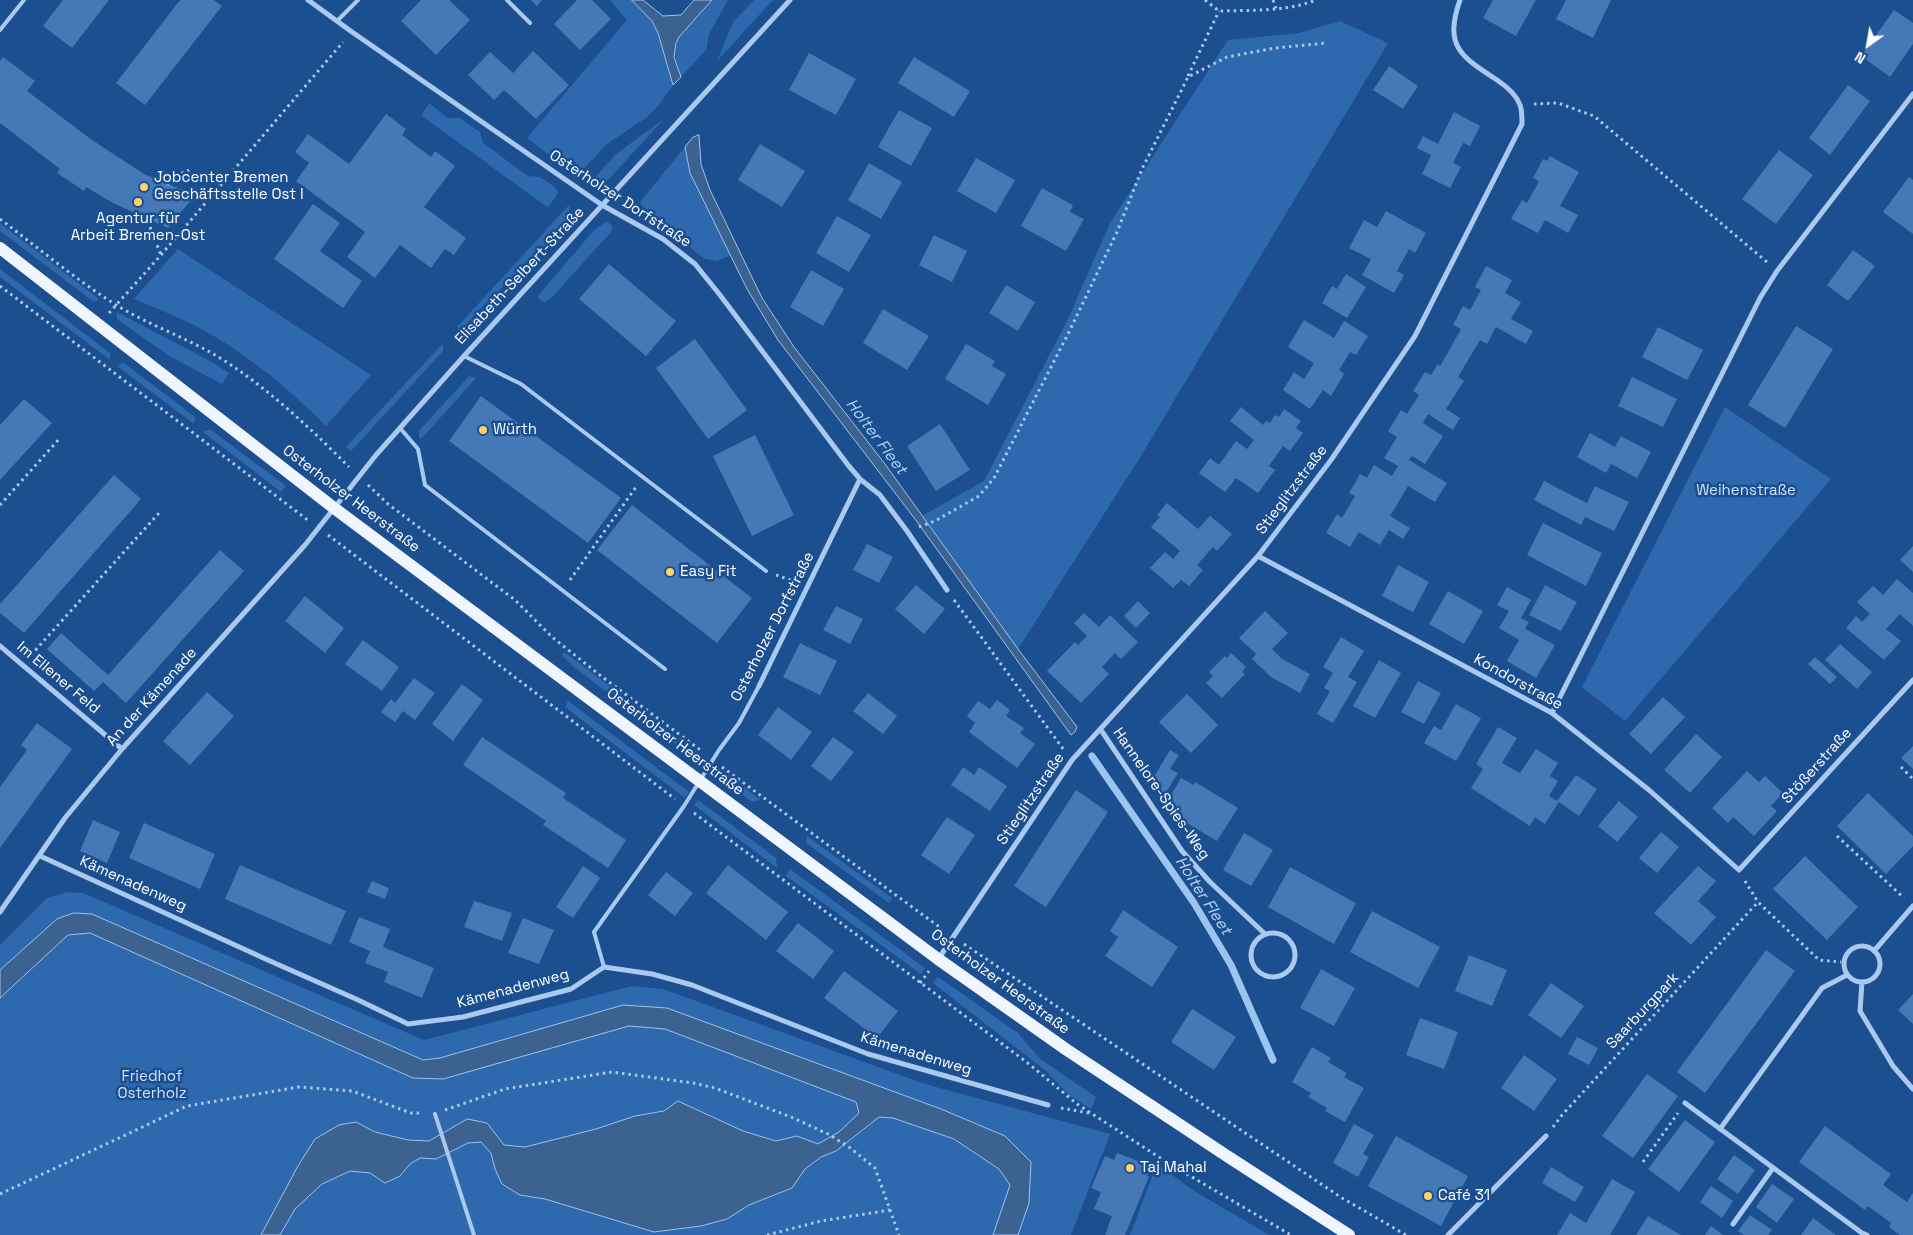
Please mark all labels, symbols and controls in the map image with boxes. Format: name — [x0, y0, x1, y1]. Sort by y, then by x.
north arrow — [1843, 20, 1893, 70]
text: N — [1851, 48, 1869, 68]
street label: Osterholzer Dorfstraße — [546, 146, 694, 252]
place label: Jobcenter Bremen Geschäftsstelle Ost I — [154, 169, 304, 204]
marker: Jobcenter Bremen Geschäftsstelle Ost I — [138, 181, 150, 193]
marker: Agentur für Arbeit Bremen-Ost — [132, 196, 144, 208]
street label: Elisabeth-Selbert-Straße — [452, 204, 588, 348]
place label: Agentur für Arbeit Bremen-Ost — [71, 210, 205, 245]
water label: Holter Fleet — [841, 395, 911, 479]
place label: Würth — [493, 421, 537, 439]
marker: Würth — [477, 424, 489, 436]
street label: Osterholzer Heerstraße — [279, 442, 423, 556]
street label: Stieglitzstraße — [1253, 442, 1331, 538]
park label: Weihenstraße — [1696, 482, 1796, 500]
street label: Osterholzer Dorfstraße — [727, 549, 819, 705]
place label: Easy Fit — [680, 563, 737, 581]
marker: Easy Fit — [664, 566, 676, 578]
street label: Im Ellener Feld — [13, 638, 103, 718]
street label: An der Kämenade — [103, 644, 201, 750]
street label: Kondorstraße — [1470, 650, 1566, 714]
street label: Osterholzer Heerstraße — [603, 685, 747, 799]
street label: Stößerstraße — [1778, 724, 1856, 808]
street label: Hannelore-Spies-Weg — [1109, 725, 1213, 863]
street label: Stieglitzstraße — [994, 749, 1068, 849]
street label: Kämenadenweg — [77, 852, 189, 916]
water label: Holter Fleet — [1171, 853, 1235, 939]
street label: Osterholzer Heerstraße — [927, 926, 1073, 1038]
street label: Kämenadenweg — [455, 965, 571, 1013]
street label: Saarburgpark — [1603, 969, 1683, 1053]
street label: Kämenadenweg — [858, 1029, 974, 1079]
park label: Friedhof Osterholz — [118, 1068, 186, 1103]
place label: Taj Mahal — [1140, 1159, 1207, 1177]
marker: Taj Mahal — [1124, 1162, 1136, 1174]
place label: Café 31 — [1438, 1187, 1490, 1205]
marker: Café 31 — [1422, 1190, 1434, 1202]

